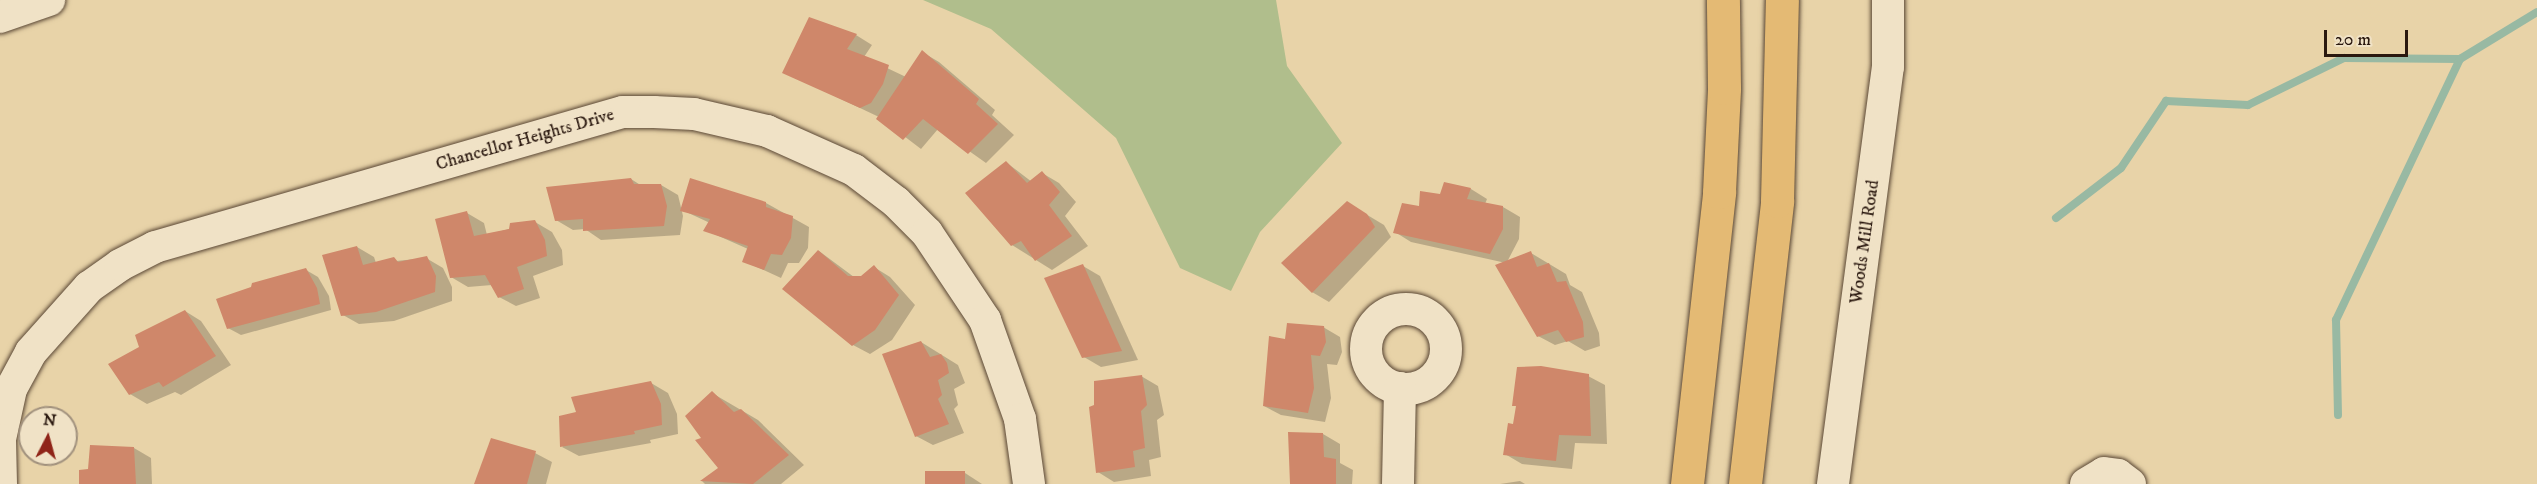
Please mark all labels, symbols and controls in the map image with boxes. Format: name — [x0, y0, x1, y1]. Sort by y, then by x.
scale bar — [2327, 18, 2411, 56]
text: 20 m — [2335, 29, 2371, 51]
street label: Chancellor Heights Drive — [433, 104, 617, 176]
street label: Woods Mill Road — [1846, 179, 1884, 305]
north arrow — [18, 406, 78, 466]
text: N — [42, 409, 57, 431]

